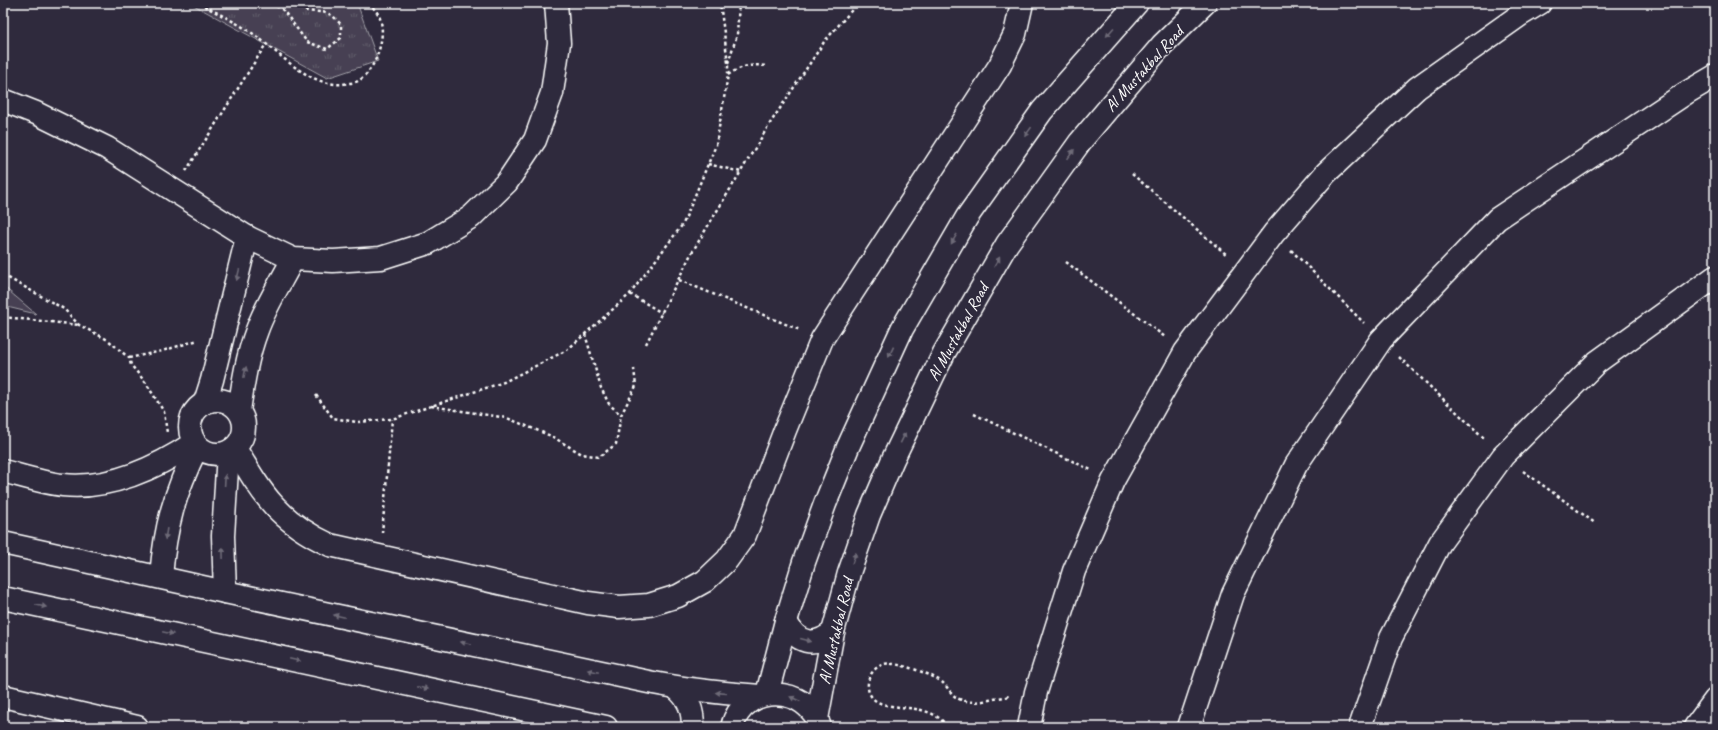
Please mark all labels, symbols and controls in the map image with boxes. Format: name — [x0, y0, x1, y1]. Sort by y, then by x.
street label: Al Mustakbal Road — [1100, 20, 1190, 116]
one-way arrow — [1106, 26, 1115, 37]
one-way arrow — [1023, 126, 1032, 137]
one-way arrow — [1067, 149, 1075, 160]
one-way arrow — [950, 233, 957, 245]
one-way arrow — [994, 256, 1001, 267]
one-way arrow — [235, 269, 241, 281]
street label: Al Mustakbal Road — [923, 278, 995, 384]
one-way arrow — [888, 347, 894, 358]
one-way arrow — [242, 366, 248, 378]
one-way arrow — [900, 432, 906, 444]
one-way arrow — [222, 474, 229, 486]
one-way arrow — [163, 528, 169, 541]
one-way arrow — [220, 547, 227, 559]
one-way arrow — [851, 552, 857, 564]
street label: Al Mustakbal Road — [814, 574, 859, 686]
one-way arrow — [35, 604, 47, 610]
one-way arrow — [332, 613, 345, 619]
one-way arrow — [162, 631, 174, 637]
one-way arrow — [800, 637, 812, 643]
one-way arrow — [460, 640, 472, 646]
one-way arrow — [289, 658, 302, 664]
one-way arrow — [587, 667, 599, 673]
one-way arrow — [416, 685, 429, 691]
one-way arrow — [715, 690, 727, 697]
one-way arrow — [790, 696, 801, 702]

